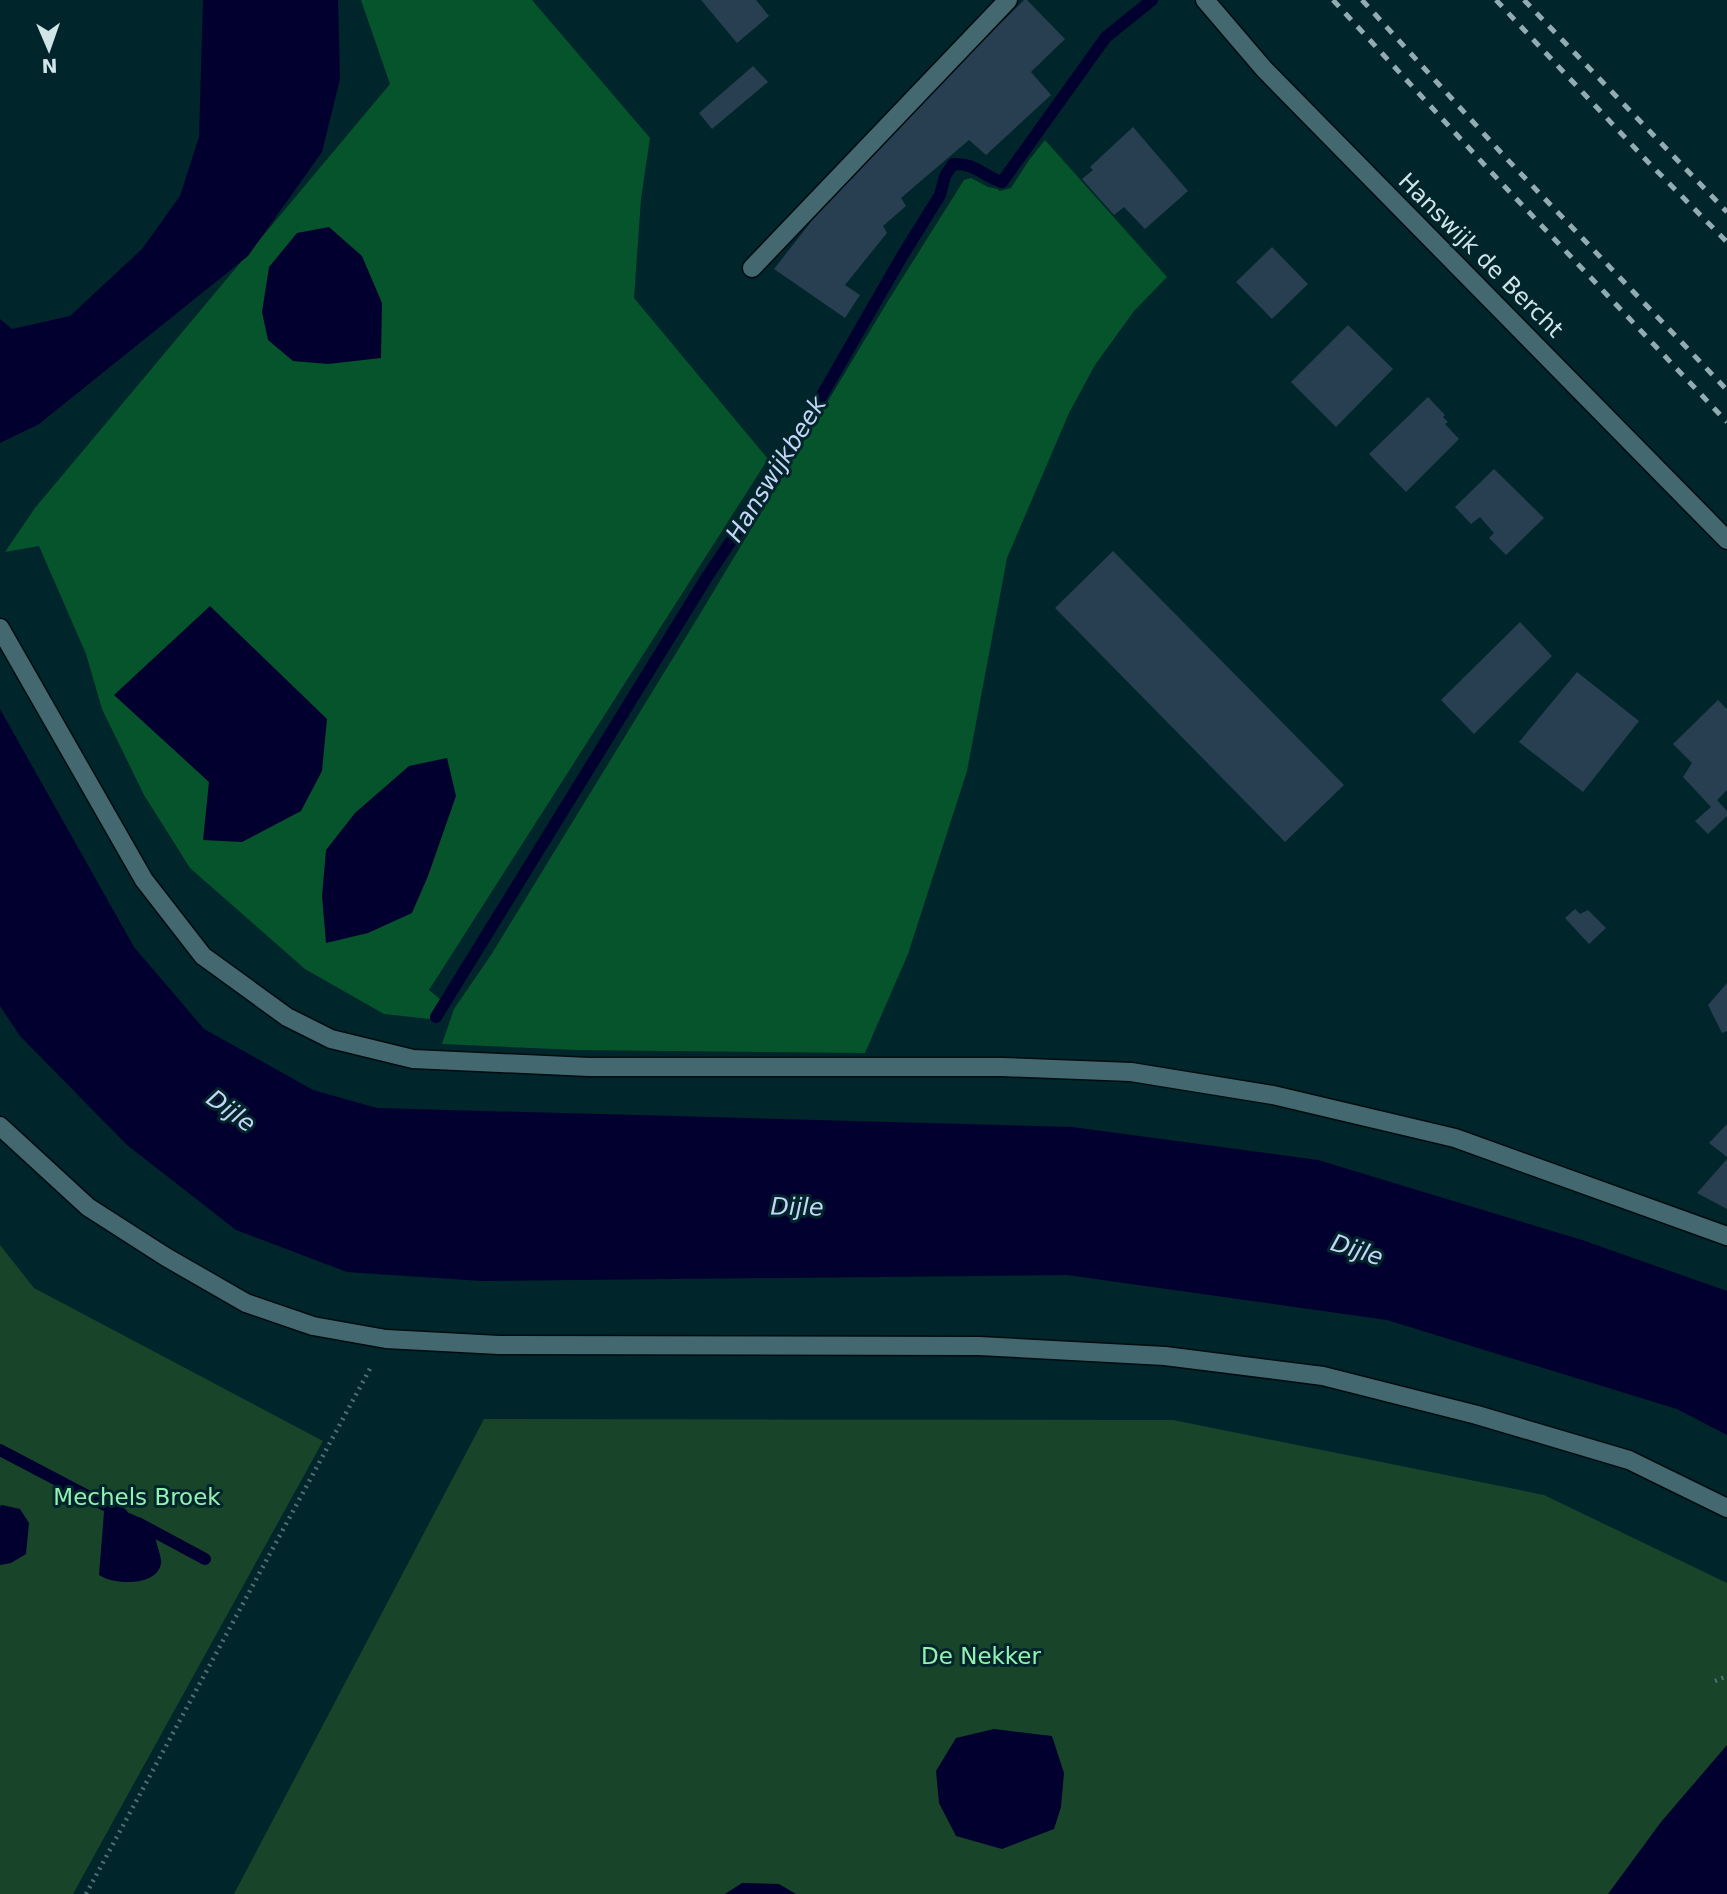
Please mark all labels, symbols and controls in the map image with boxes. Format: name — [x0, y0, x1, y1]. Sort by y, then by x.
north arrow — [14, 14, 84, 84]
text: N — [41, 55, 58, 77]
street label: Hanswijk de Bercht — [1394, 168, 1568, 342]
water label: Hanswijkbeek — [720, 390, 832, 547]
water label: Dijle — [201, 1084, 261, 1138]
water label: Dijle — [770, 1193, 824, 1221]
water label: Dijle — [1327, 1228, 1387, 1272]
park label: Mechels Broek — [53, 1484, 221, 1510]
park label: De Nekker — [921, 1643, 1042, 1669]

